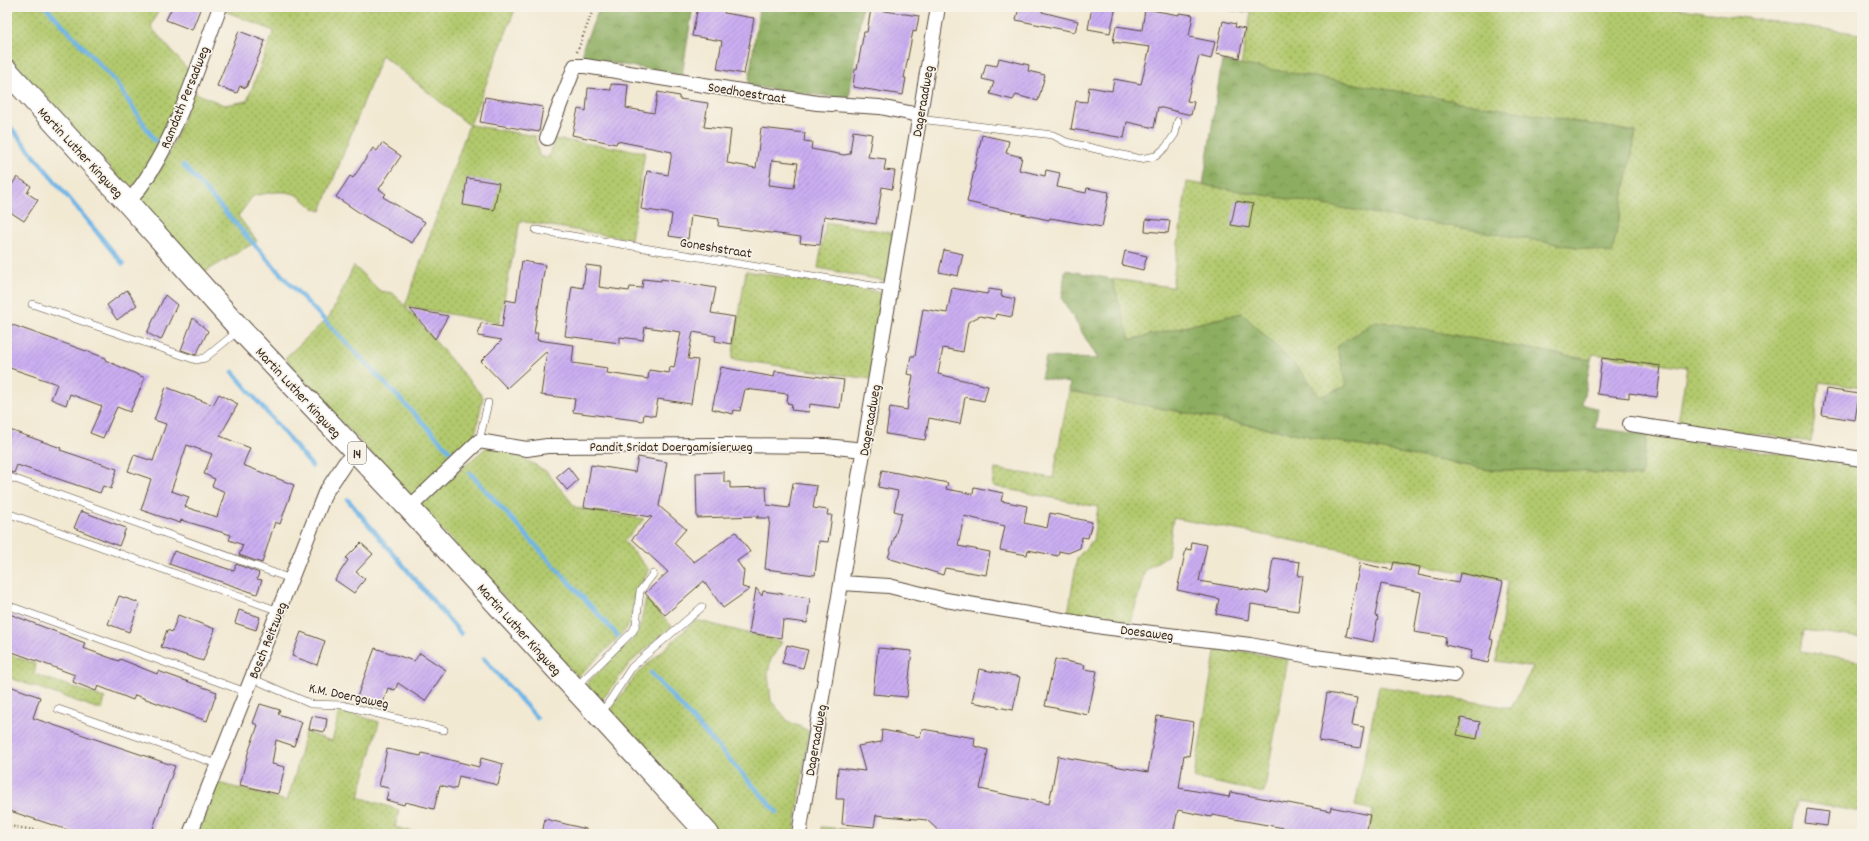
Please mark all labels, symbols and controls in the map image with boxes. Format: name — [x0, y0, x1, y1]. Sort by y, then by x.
street label: Ramdath Persadweg — [156, 43, 216, 152]
street label: Dageraadweg — [908, 64, 940, 139]
street label: Soedhoestraat — [706, 78, 787, 110]
street label: Martin Luther Kingweg — [32, 103, 127, 203]
street label: Goneshstraat — [678, 233, 753, 265]
street label: Martin Luther Kingweg — [250, 343, 345, 443]
street label: Dageraadweg — [855, 383, 887, 458]
street label: Pandit Sridat Doergamisierweg — [589, 438, 753, 458]
road number: 14 — [348, 442, 366, 464]
street label: Martin Luther Kingweg — [472, 580, 565, 681]
street label: Bosch Reitzweg — [244, 599, 293, 682]
street label: Doesaweg — [1119, 621, 1174, 647]
street label: K.M. Doergaweg — [307, 679, 390, 715]
street label: Dageraadweg — [801, 703, 833, 778]

